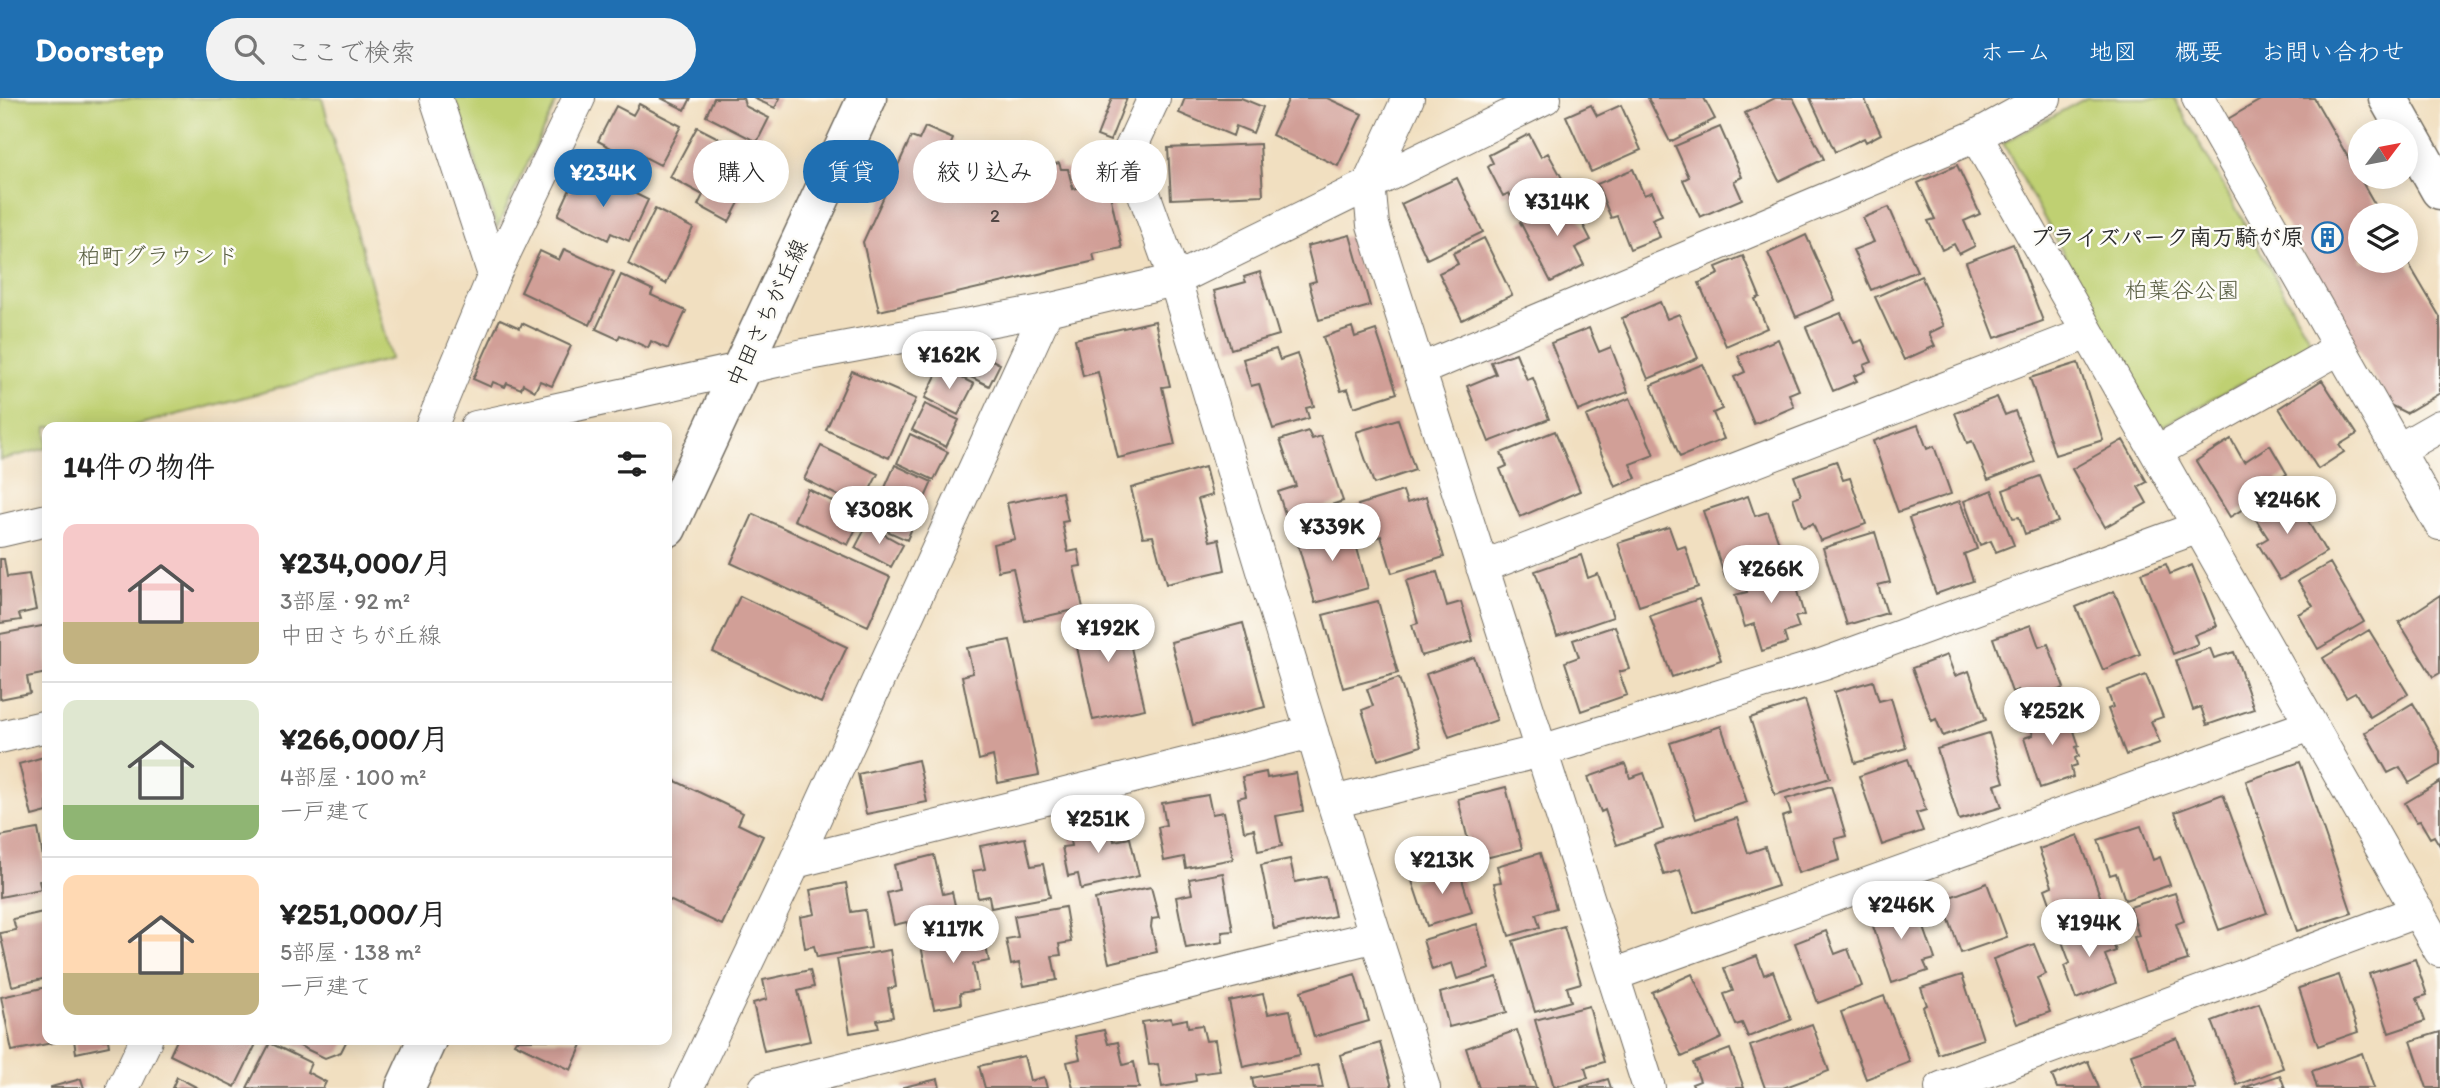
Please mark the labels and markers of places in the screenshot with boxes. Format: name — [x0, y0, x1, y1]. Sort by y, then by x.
pin: ¥234K — [554, 150, 652, 209]
pin: ¥314K — [1508, 178, 1606, 238]
building icon: プライズパーク南万騎が原 — [2310, 220, 2344, 254]
place label: プライズパーク南万騎が原 — [2029, 223, 2304, 251]
pin: ¥162K — [900, 331, 998, 391]
pin: ¥246K — [2238, 476, 2336, 536]
pin: ¥308K — [830, 486, 928, 546]
pin: ¥339K — [1283, 504, 1381, 563]
pin: ¥266K — [1722, 546, 1820, 605]
pin: ¥192K — [1059, 604, 1157, 664]
pin: ¥252K — [2003, 688, 2101, 747]
pin: ¥251K — [1049, 796, 1147, 855]
pin: ¥213K — [1393, 836, 1491, 896]
pin: ¥246K — [1852, 882, 1950, 941]
pin: ¥194K — [2040, 900, 2138, 959]
pin: ¥117K — [904, 906, 1002, 965]

